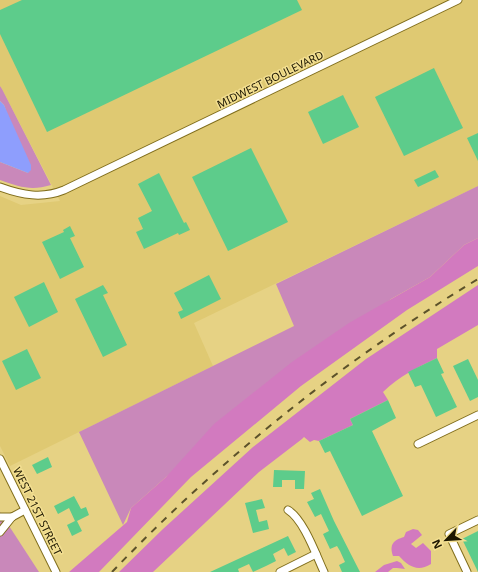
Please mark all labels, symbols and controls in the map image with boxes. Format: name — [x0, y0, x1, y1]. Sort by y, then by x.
street label: MIDWEST BOULEVARD — [214, 47, 326, 111]
street label: WEST 21ST STREET — [10, 464, 66, 558]
north arrow — [426, 520, 466, 560]
text: N — [428, 537, 445, 552]

